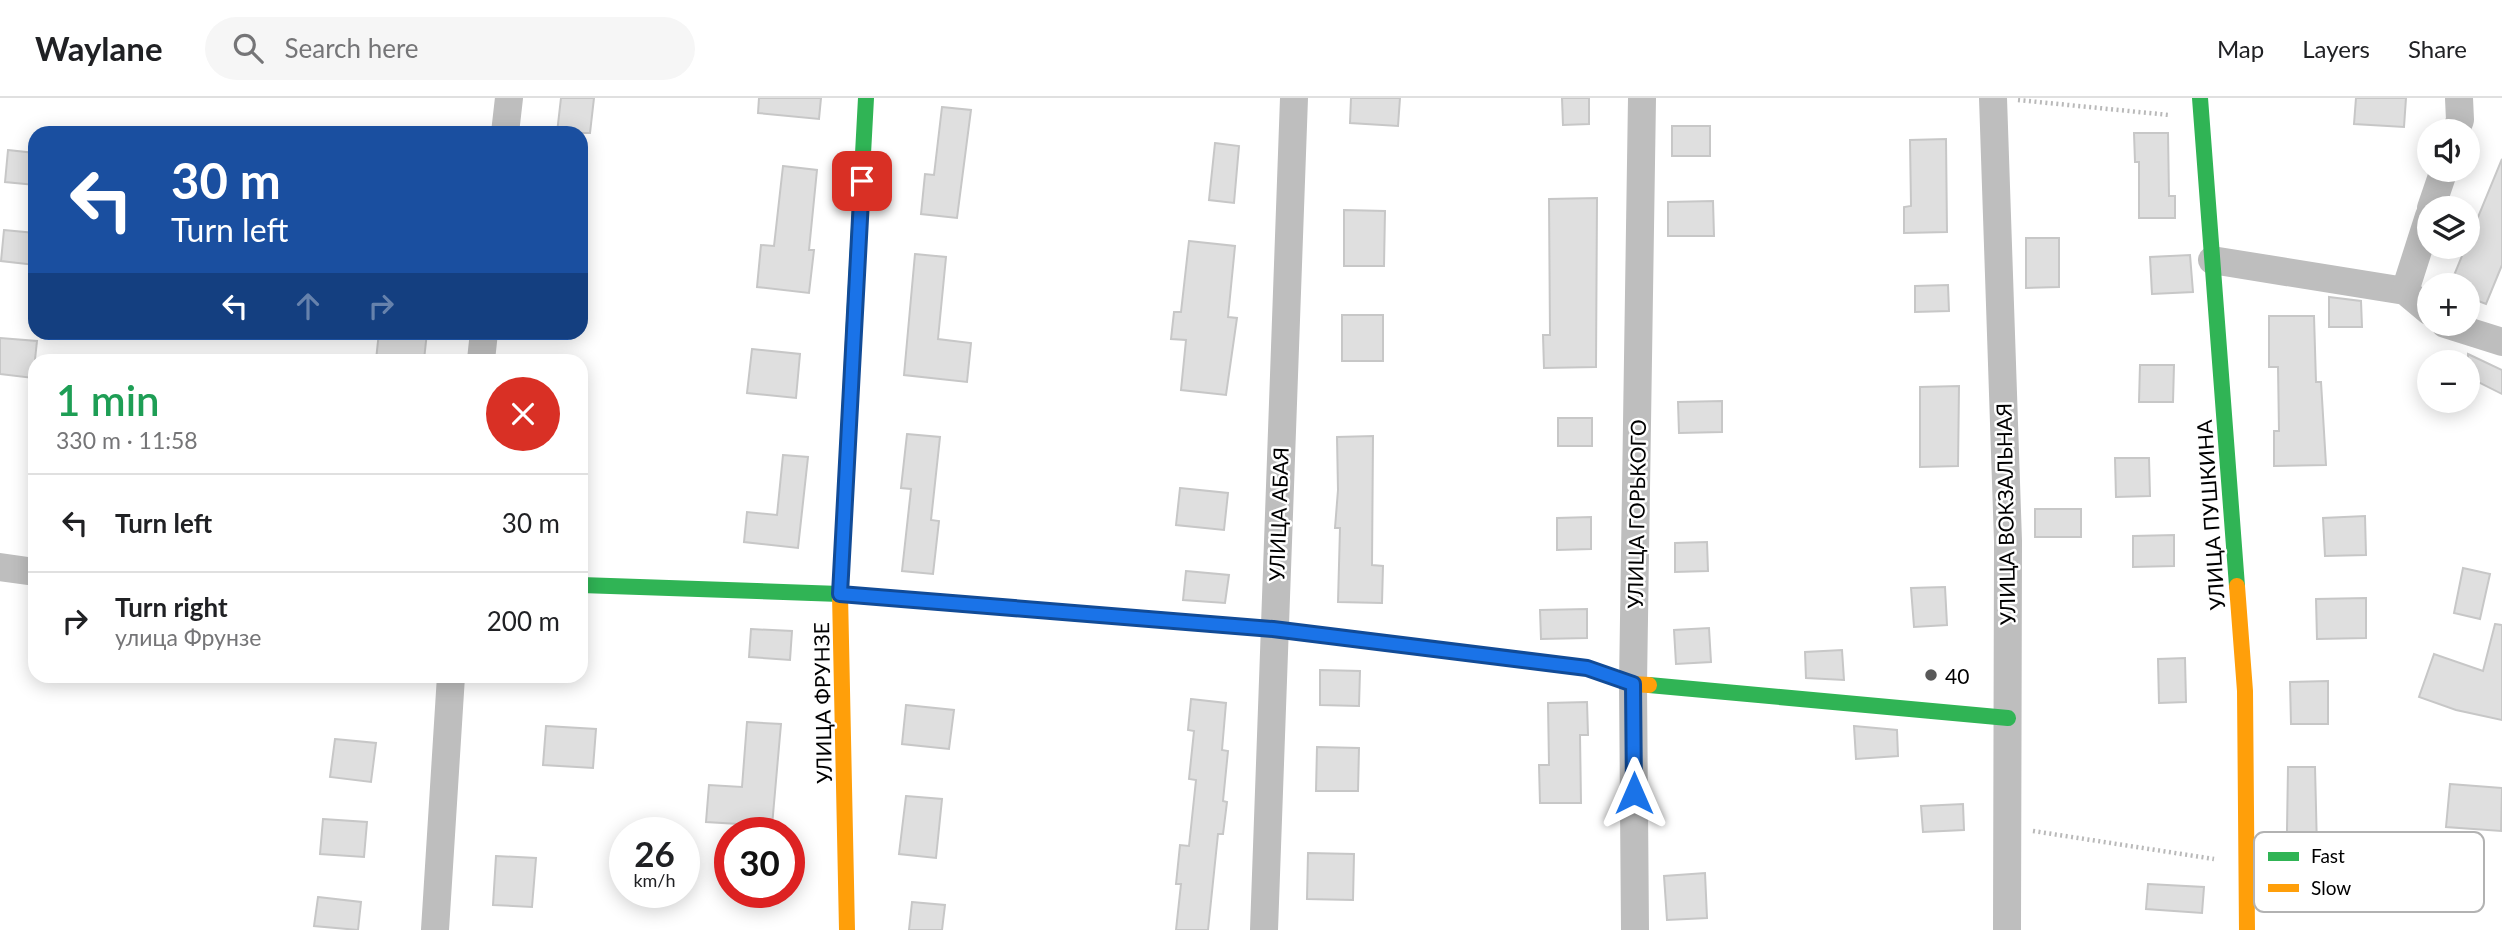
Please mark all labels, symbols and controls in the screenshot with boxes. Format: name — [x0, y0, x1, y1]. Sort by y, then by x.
search box — [205, 17, 695, 80]
text: Waylane — [35, 28, 163, 68]
icon: search — [229, 29, 267, 67]
text: Search here — [285, 32, 419, 64]
text: Map — [2217, 34, 2264, 63]
text: Layers — [2302, 34, 2370, 63]
text: Share — [2408, 34, 2467, 63]
map controls — [2417, 119, 2480, 413]
button: sound — [2417, 119, 2480, 182]
text: 30 m — [171, 151, 281, 209]
pin — [832, 151, 892, 211]
icon: left — [56, 154, 147, 245]
icon: arrive — [843, 162, 881, 200]
button: layers — [2417, 196, 2480, 259]
text: Turn left — [171, 210, 288, 249]
button: + — [2417, 273, 2480, 336]
icon: left — [216, 287, 254, 325]
icon: ahead — [289, 287, 327, 325]
icon: right — [362, 287, 400, 325]
button: − — [2417, 350, 2480, 413]
text: 1 min — [56, 375, 160, 425]
button: close — [486, 377, 560, 451]
street label: УЛИЦА ВОКЗАЛЬНАЯ — [1991, 403, 2019, 625]
street label: УЛИЦА ПУШКИНА — [2191, 418, 2229, 611]
street label: УЛИЦА ГОРЬКОГО — [1622, 419, 1650, 609]
text: 330 m · 11:58 — [56, 426, 198, 454]
street label: УЛИЦА АБАЯ — [1263, 446, 1293, 582]
icon: left — [56, 504, 94, 542]
text: Turn left — [115, 507, 212, 539]
text: 30 m — [502, 507, 560, 539]
text: Turn right — [115, 591, 228, 623]
icon: right — [56, 602, 94, 640]
text: 200 m — [487, 605, 560, 637]
street label: УЛИЦА ФРУНЗЕ — [808, 622, 836, 784]
text: улица Фрунзе — [115, 623, 261, 651]
place label: 40 — [1945, 663, 1969, 688]
marker: 40 — [1923, 667, 1939, 683]
position arrow — [1597, 756, 1671, 830]
speed limit sign: 30 — [714, 817, 805, 908]
text: 26 — [634, 832, 675, 874]
legend — [2254, 832, 2484, 912]
text: Fast — [2311, 844, 2345, 867]
text: km/h — [633, 869, 676, 891]
text: Slow — [2311, 876, 2351, 899]

